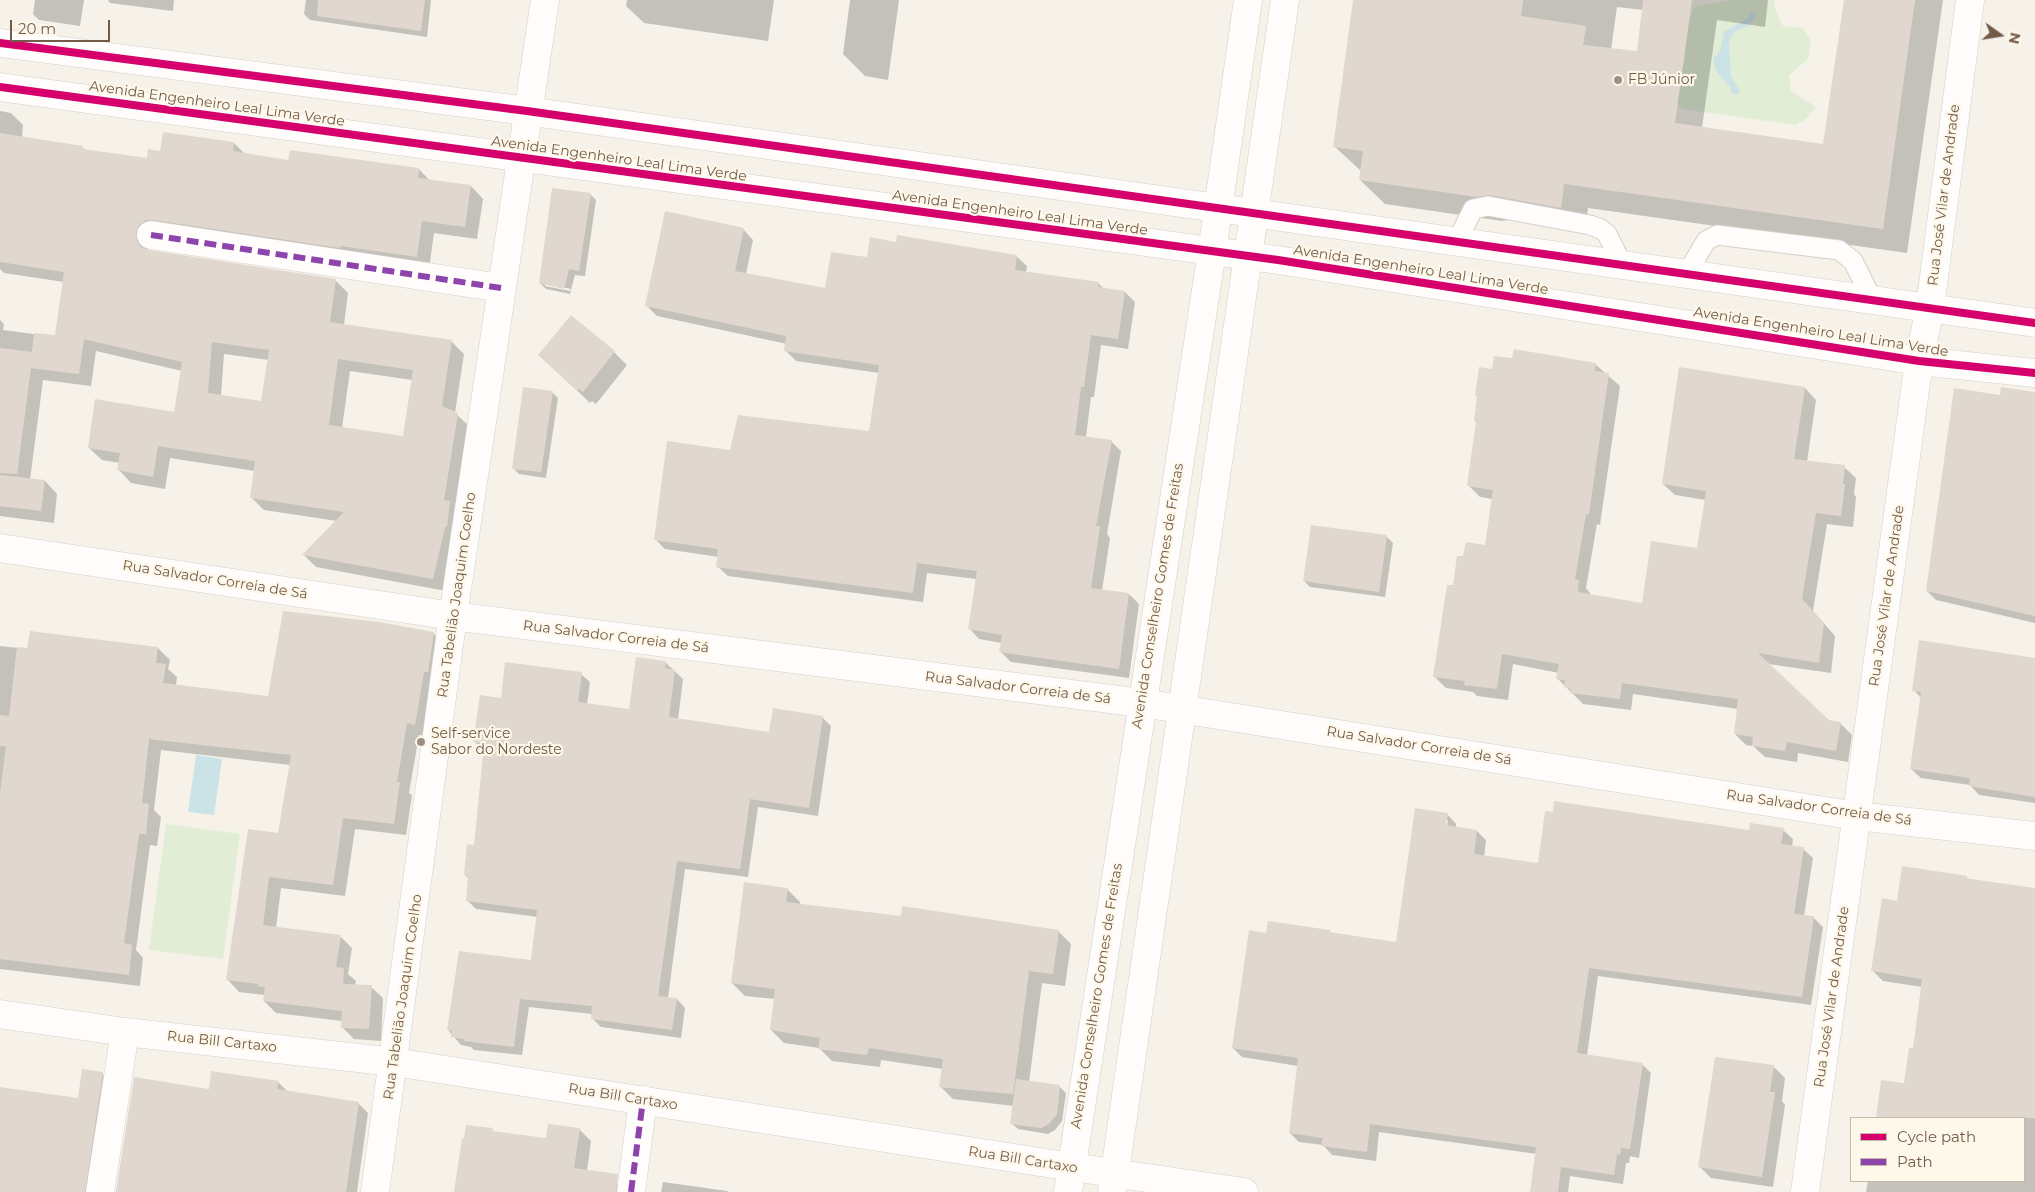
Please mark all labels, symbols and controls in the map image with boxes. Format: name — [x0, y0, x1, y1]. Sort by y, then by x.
scale bar — [12, 10, 112, 42]
north arrow — [1975, 10, 2025, 60]
text: 20 m — [18, 19, 56, 38]
text: N — [2005, 31, 2025, 46]
place label: FB Júnior — [1628, 72, 1695, 88]
marker: FB Júnior — [1612, 74, 1624, 86]
street label: Avenida Engenheiro Leal Lima Verde — [88, 78, 346, 130]
street label: Rua José Vilar de Andrade — [1925, 103, 1963, 287]
street label: Avenida Engenheiro Leal Lima Verde — [490, 133, 748, 185]
street label: Avenida Engenheiro Leal Lima Verde — [891, 187, 1149, 239]
street label: Avenida Engenheiro Leal Lima Verde — [1292, 242, 1550, 298]
street label: Avenida Engenheiro Leal Lima Verde — [1692, 304, 1950, 360]
street label: Avenida Conselheiro Gomes de Freitas — [1129, 462, 1187, 730]
street label: Rua Tabelião Joaquim Coelho — [434, 491, 480, 699]
street label: Rua José Vilar de Andrade — [1866, 504, 1908, 688]
street label: Rua Salvador Correia de Sá — [121, 557, 309, 603]
street label: Rua Salvador Correia de Sá — [522, 617, 710, 657]
street label: Rua Salvador Correia de Sá — [924, 668, 1112, 708]
street label: Rua Salvador Correia de Sá — [1325, 723, 1513, 769]
place label: Self-service Sabor do Nordeste — [431, 726, 562, 759]
marker: Self-service Sabor do Nordeste — [415, 736, 427, 748]
street label: Rua Salvador Correia de Sá — [1725, 787, 1913, 829]
street label: Avenida Conselheiro Gomes de Freitas — [1068, 862, 1126, 1130]
street label: Rua Tabelião Joaquim Coelho — [380, 893, 426, 1101]
street label: Rua José Vilar de Andrade — [1811, 905, 1853, 1089]
street label: Rua Bill Cartaxo — [166, 1028, 278, 1056]
street label: Rua Bill Cartaxo — [567, 1080, 679, 1114]
legend — [1850, 1117, 2025, 1182]
text: Cycle path — [1897, 1127, 1976, 1146]
street label: Rua Bill Cartaxo — [967, 1143, 1079, 1177]
text: Path — [1897, 1152, 1933, 1171]

